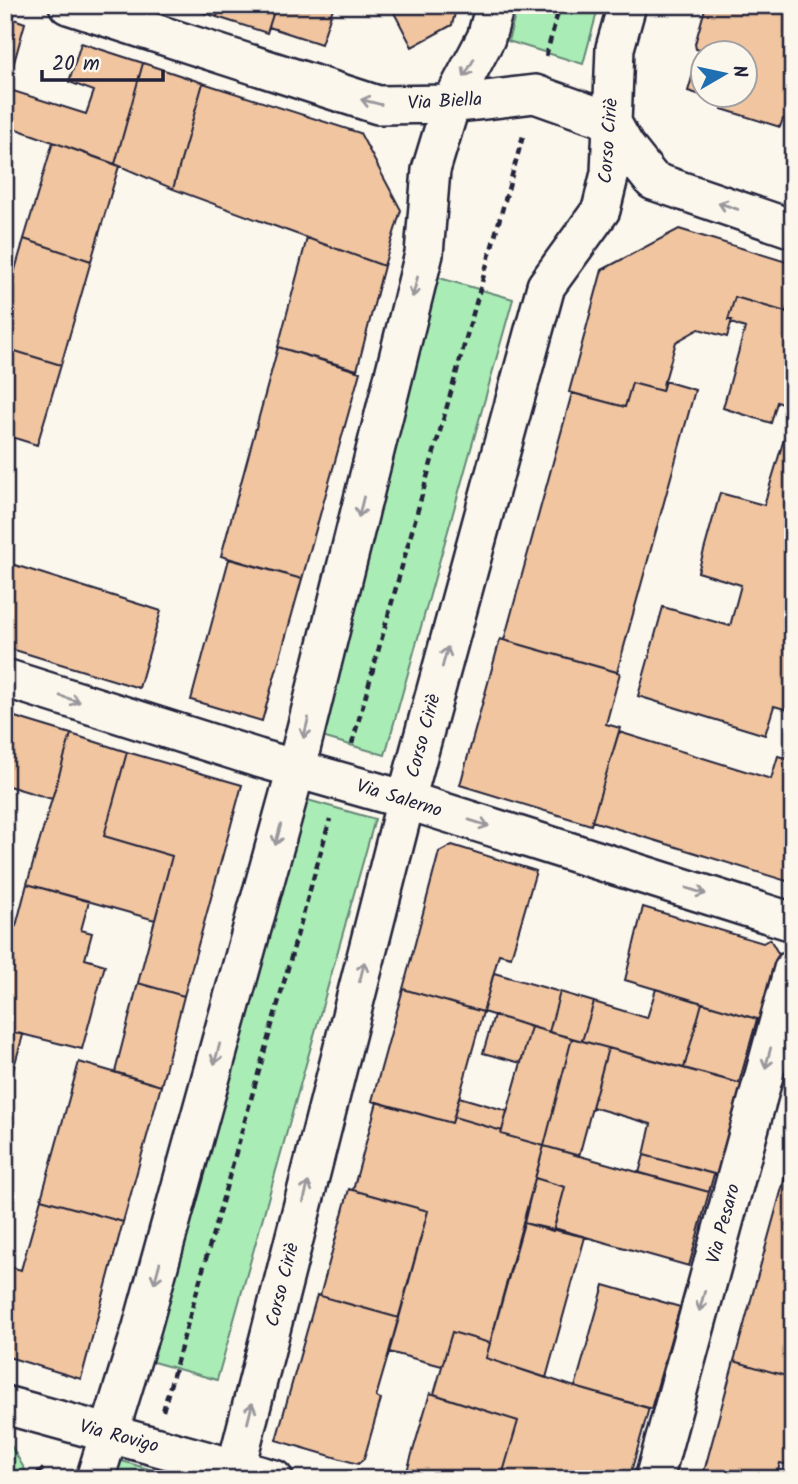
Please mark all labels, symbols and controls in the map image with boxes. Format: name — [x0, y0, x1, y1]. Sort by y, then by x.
scale bar — [42, 38, 163, 82]
north arrow — [690, 38, 760, 108]
text: 20 m — [52, 48, 100, 81]
one-way arrow — [462, 57, 476, 77]
text: N — [723, 63, 755, 80]
street label: Via Biella — [407, 85, 483, 119]
one-way arrow — [360, 95, 382, 108]
street label: Corso Ciriè — [591, 97, 627, 185]
one-way arrow — [718, 199, 740, 212]
one-way arrow — [408, 275, 421, 297]
one-way arrow — [354, 495, 367, 518]
one-way arrow — [439, 646, 452, 669]
street label: Corso Ciriè — [398, 690, 450, 781]
one-way arrow — [59, 693, 81, 706]
one-way arrow — [299, 716, 312, 739]
street label: Via Salerno — [352, 772, 446, 826]
one-way arrow — [467, 818, 489, 830]
one-way arrow — [270, 823, 283, 845]
one-way arrow — [684, 886, 706, 898]
one-way arrow — [356, 961, 369, 984]
one-way arrow — [210, 1042, 223, 1065]
one-way arrow — [761, 1047, 774, 1069]
one-way arrow — [300, 1181, 313, 1204]
street label: Via Pesaro — [699, 1181, 749, 1267]
street label: Corso Ciriè — [258, 1239, 308, 1330]
one-way arrow — [150, 1262, 163, 1284]
one-way arrow — [695, 1290, 708, 1312]
one-way arrow — [244, 1402, 257, 1425]
street label: Via Rovigo — [76, 1412, 162, 1462]

